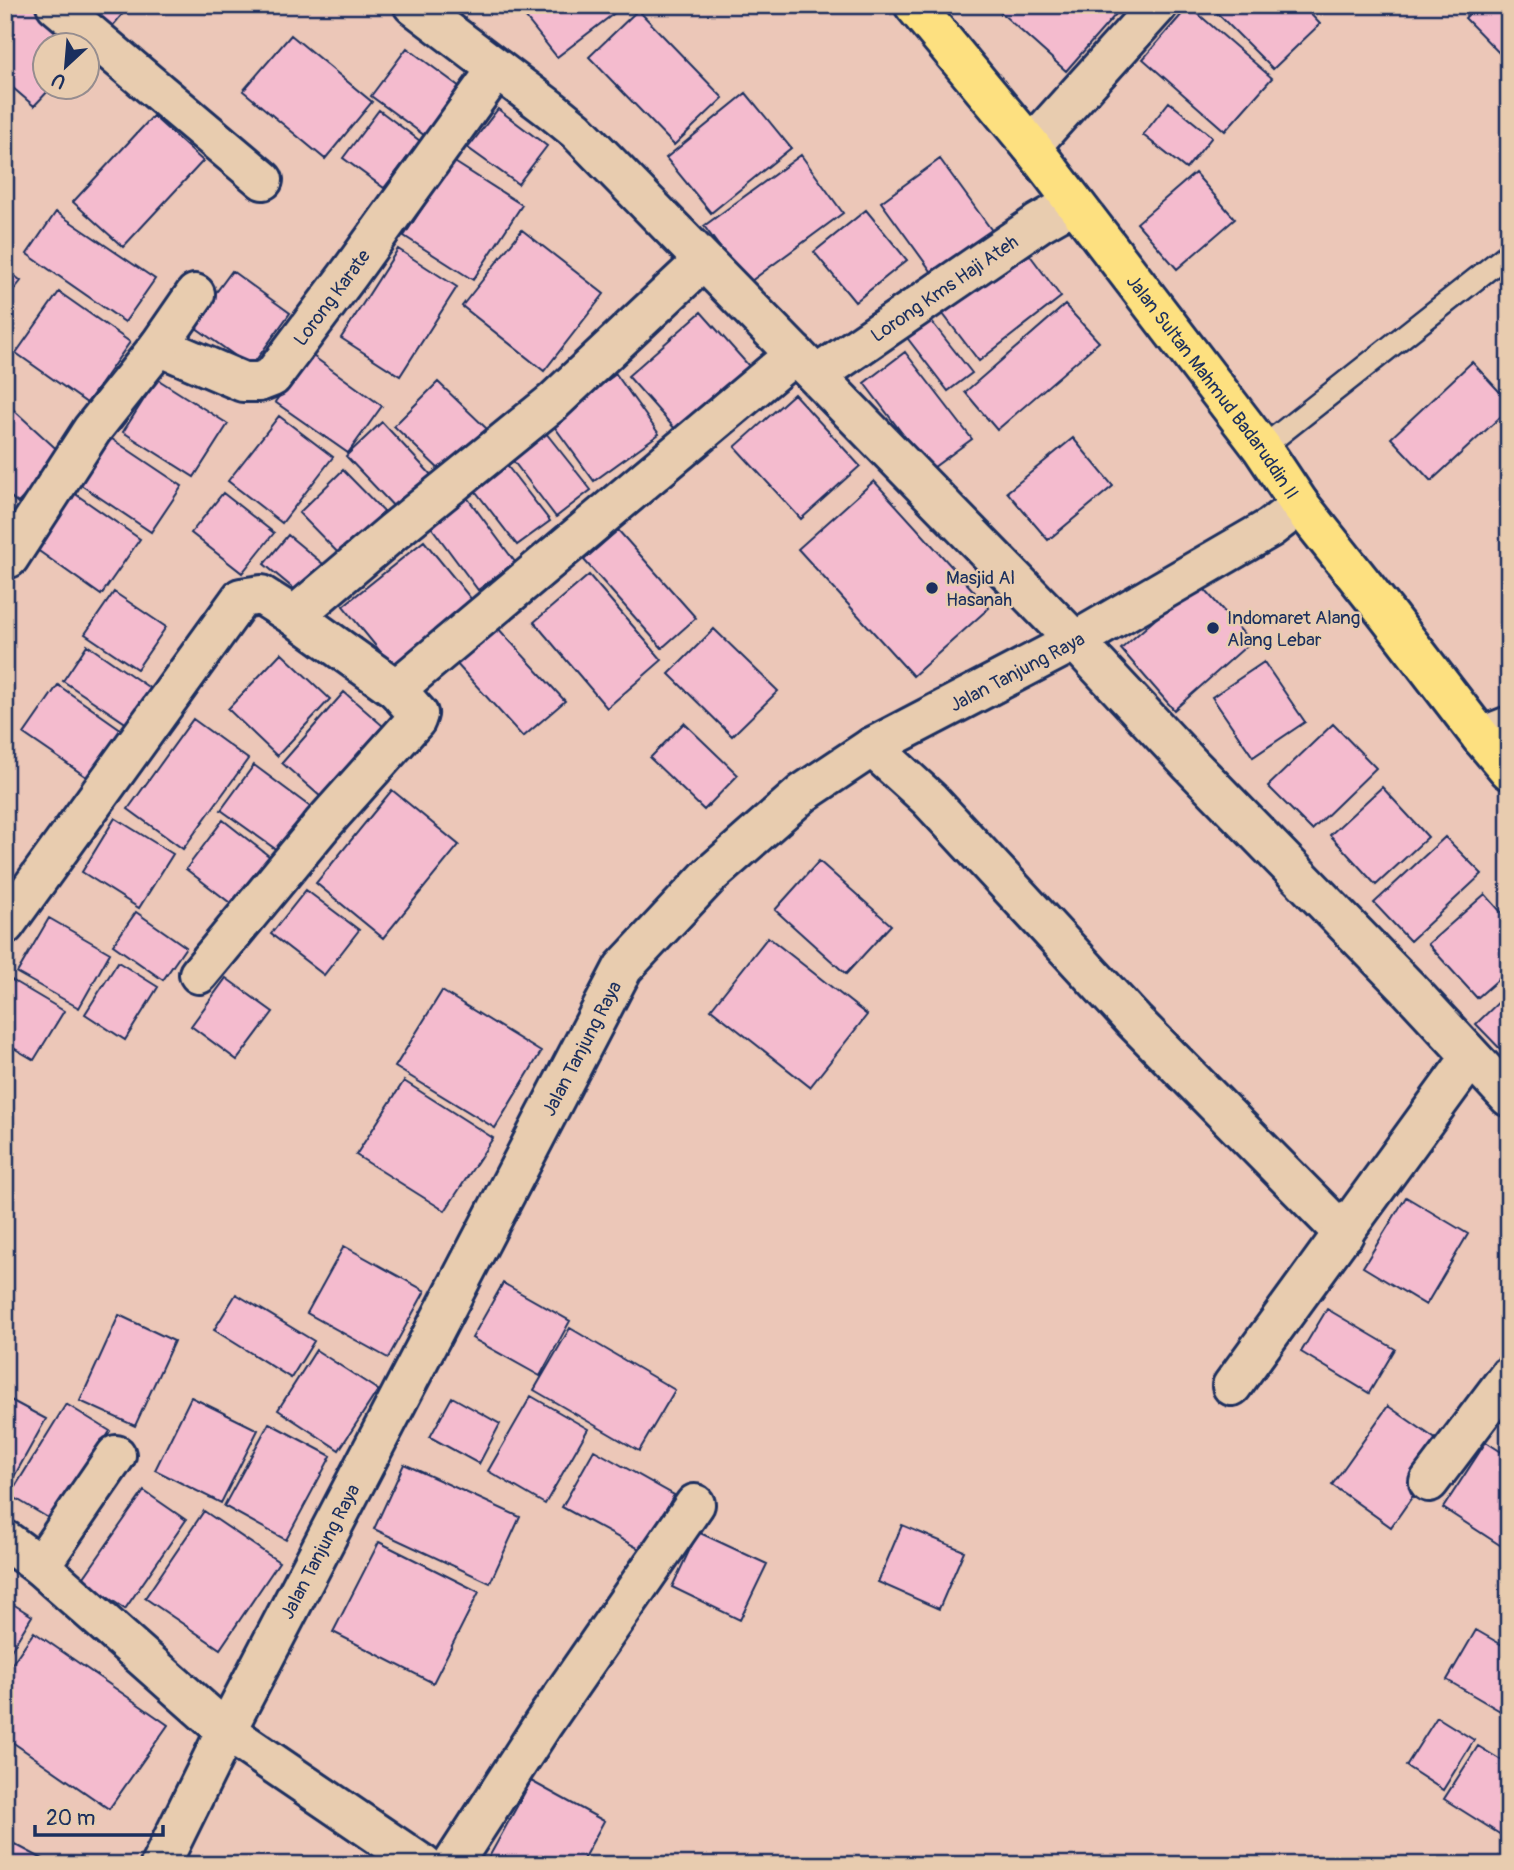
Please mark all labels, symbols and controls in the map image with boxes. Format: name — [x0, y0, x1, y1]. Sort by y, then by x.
north arrow — [32, 32, 102, 102]
text: U — [48, 67, 70, 94]
street label: Lorong Kms Haji Ateh — [866, 230, 1023, 348]
street label: Lorong Karate — [289, 244, 376, 351]
street label: Jalan Sultan Mahmud Badaruddin II — [1121, 270, 1304, 504]
place label: Masjid Al Hasanah — [946, 566, 1015, 612]
marker: Masjid Al Hasanah — [924, 580, 940, 596]
place label: Indomaret Alang Alang Lebar — [1227, 606, 1360, 652]
marker: Indomaret Alang Alang Lebar — [1205, 620, 1221, 636]
street label: Jalan Tanjung Raya — [946, 627, 1089, 717]
street label: Jalan Tanjung Raya — [537, 977, 627, 1120]
street label: Jalan Tanjung Raya — [275, 1480, 366, 1623]
scale bar — [35, 1793, 163, 1837]
text: 20 m — [46, 1805, 95, 1832]

